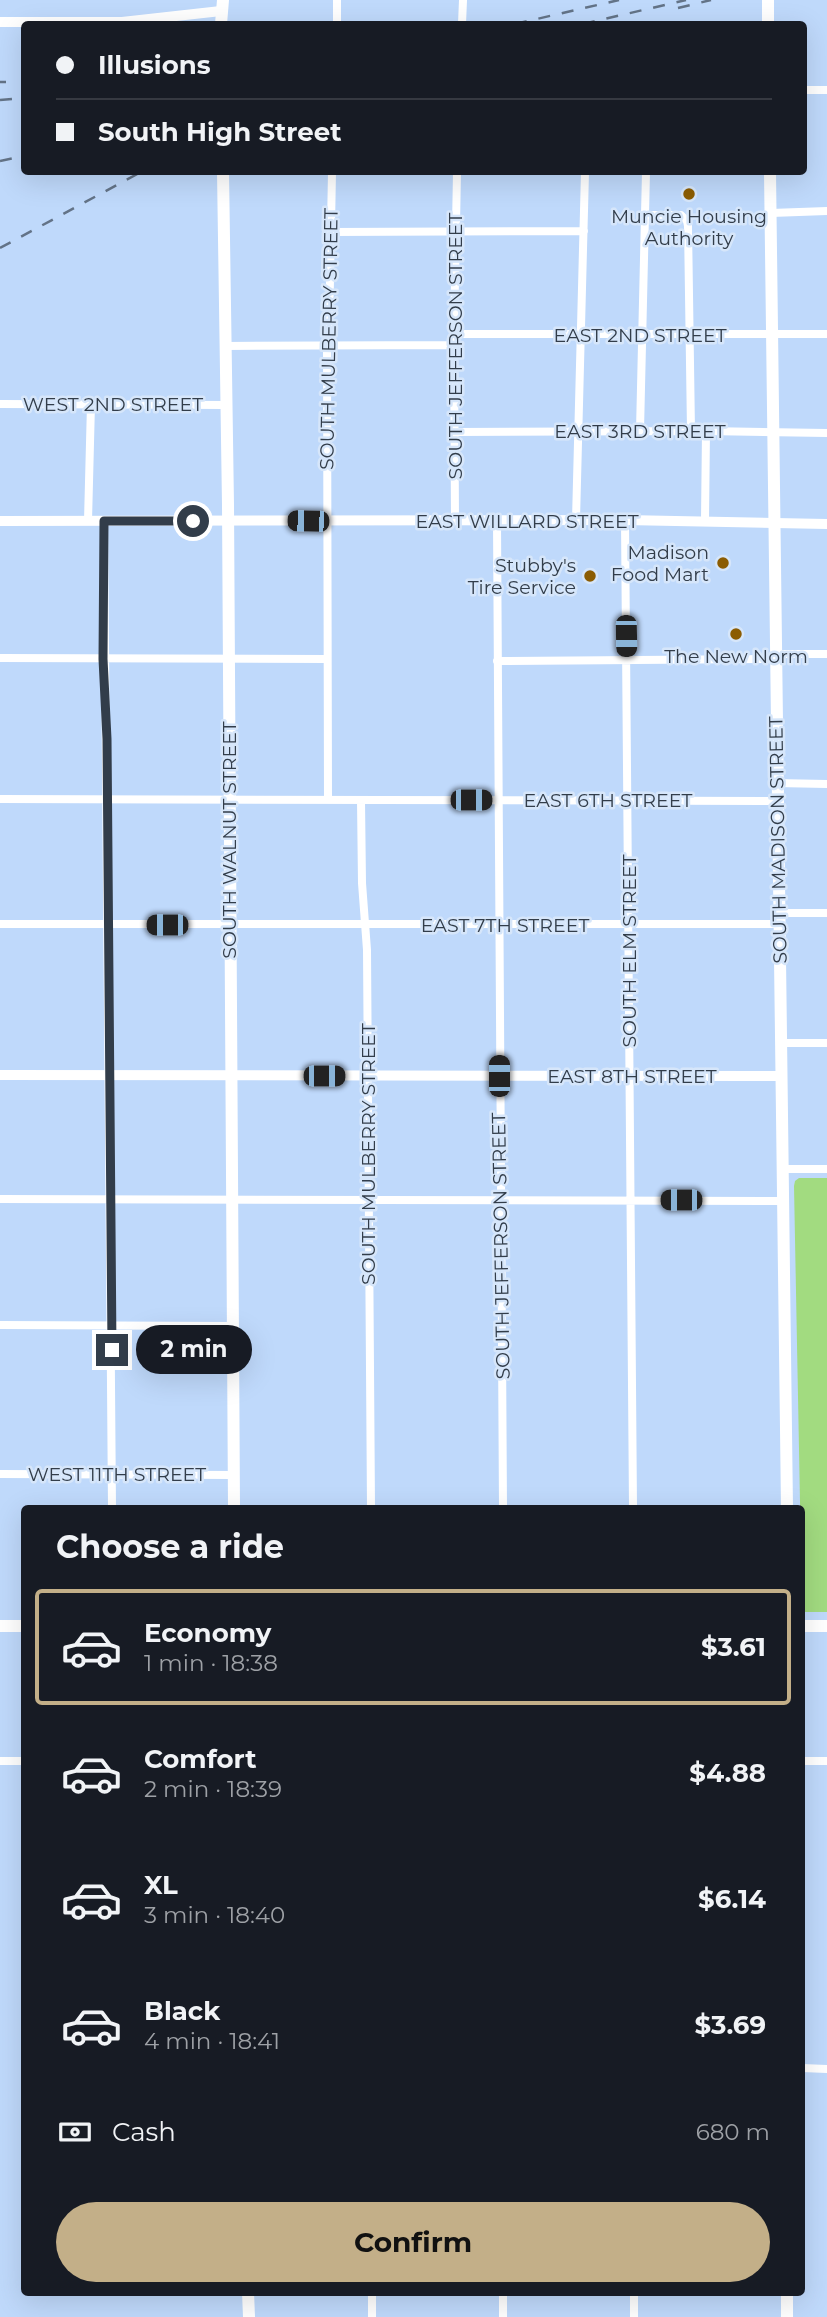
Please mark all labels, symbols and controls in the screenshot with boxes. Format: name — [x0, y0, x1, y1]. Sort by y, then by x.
text: Illusions — [98, 49, 210, 81]
text: South High Street — [98, 116, 341, 148]
marker: Muncie Housing Authority — [681, 186, 697, 202]
place label: Muncie Housing Authority — [611, 205, 767, 250]
street label: SOUTH MULBERRY STREET — [315, 208, 343, 470]
street label: SOUTH JEFFERSON STREET — [444, 212, 467, 480]
street label: EAST 2ND STREET — [553, 324, 727, 347]
street label: WEST 2ND STREET — [23, 393, 203, 416]
street label: EAST 3RD STREET — [554, 420, 726, 443]
route start — [177, 505, 209, 537]
car — [287, 510, 330, 532]
street label: EAST WILLARD STREET — [415, 510, 639, 533]
place label: Madison Food Mart — [611, 541, 709, 586]
place label: Stubby's Tire Service — [468, 554, 576, 599]
marker: Madison Food Mart — [715, 555, 731, 571]
marker: Stubby's Tire Service — [582, 568, 598, 584]
car — [616, 615, 637, 657]
marker: The New Norm — [728, 626, 744, 642]
place label: The New Norm — [664, 645, 808, 668]
street label: SOUTH MADISON STREET — [764, 716, 792, 964]
street label: SOUTH WALNUT STREET — [218, 721, 241, 959]
street label: EAST 6TH STREET — [524, 789, 693, 812]
car — [451, 790, 493, 811]
street label: SOUTH ELM STREET — [618, 854, 641, 1048]
street label: EAST 7TH STREET — [421, 914, 589, 937]
car — [147, 915, 189, 936]
street label: SOUTH MULBERRY STREET — [357, 1023, 380, 1285]
car — [489, 1055, 510, 1097]
street label: EAST 8TH STREET — [547, 1065, 717, 1088]
car — [304, 1066, 346, 1087]
street label: SOUTH JEFFERSON STREET — [487, 1112, 515, 1380]
car — [661, 1190, 703, 1211]
callout: 2 min — [136, 1326, 252, 1374]
route end — [96, 1334, 128, 1366]
text: 2 min — [160, 1335, 228, 1363]
street label: WEST 11TH STREET — [28, 1463, 206, 1486]
text: Choose a ride — [56, 1527, 284, 1566]
icon: car — [60, 1616, 123, 1679]
text: Economy — [144, 1617, 271, 1649]
text: $3.61 — [701, 1631, 766, 1663]
text: 1 min · 18:38 — [144, 1649, 278, 1677]
icon: car — [60, 1742, 123, 1805]
text: Comfort — [144, 1743, 256, 1775]
text: $4.88 — [689, 1757, 766, 1789]
text: 2 min · 18:39 — [144, 1775, 282, 1803]
icon: car — [60, 1868, 123, 1931]
text: XL — [144, 1869, 178, 1901]
text: $6.14 — [698, 1883, 766, 1915]
text: 3 min · 18:40 — [144, 1901, 285, 1929]
icon: car — [60, 1994, 123, 2057]
text: Black — [144, 1995, 220, 2027]
text: $3.69 — [695, 2009, 766, 2041]
text: 4 min · 18:41 — [144, 2027, 280, 2055]
icon: cash — [56, 2113, 94, 2151]
text: Cash — [112, 2116, 176, 2148]
text: 680 m — [696, 2118, 770, 2146]
button: Confirm — [56, 2202, 770, 2282]

